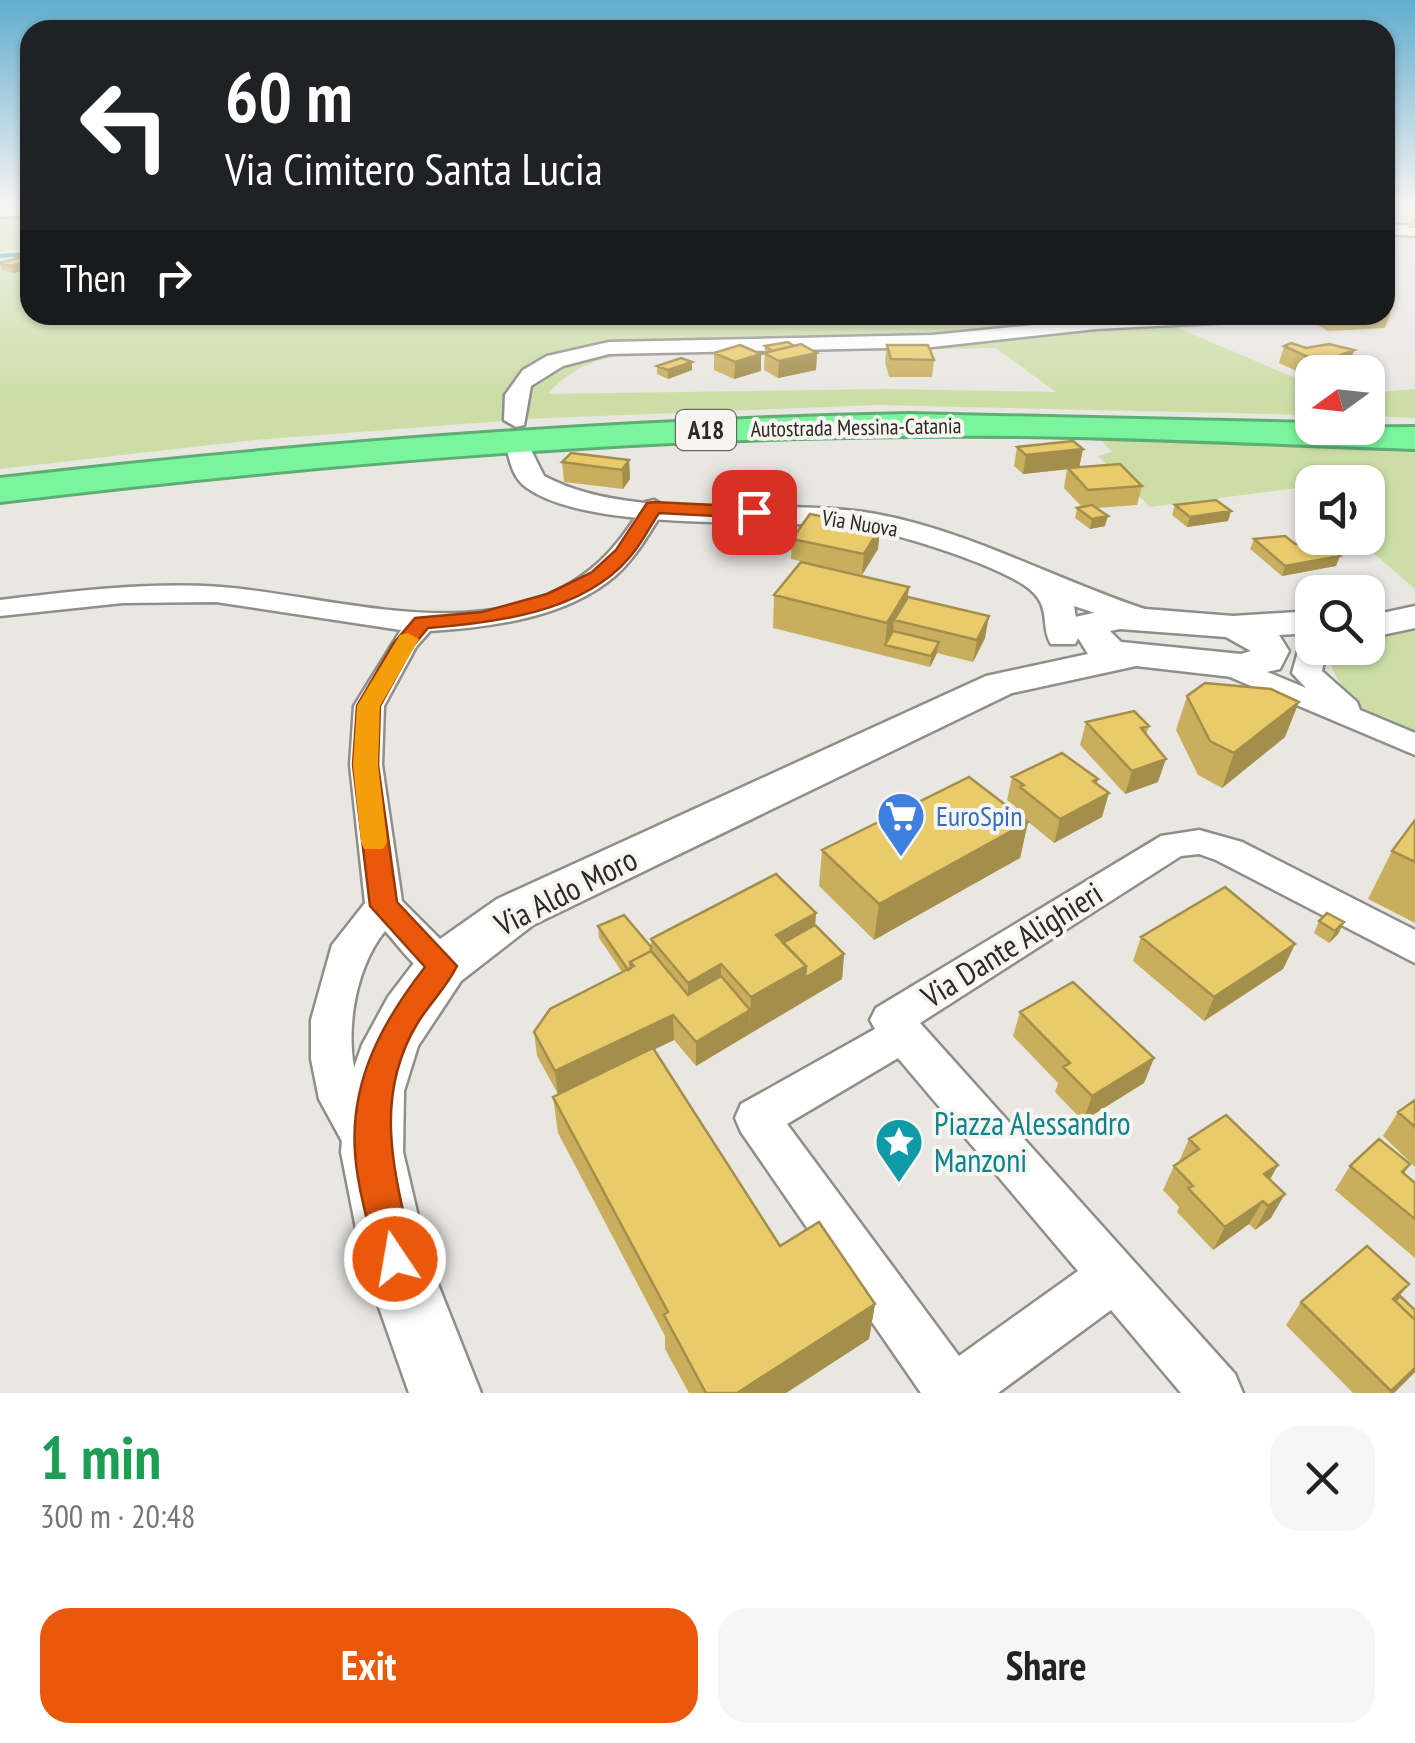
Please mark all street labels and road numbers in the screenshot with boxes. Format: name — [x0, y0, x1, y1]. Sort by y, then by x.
road number: A18 — [676, 410, 736, 450]
street label: Autostrada Messina-Catania — [750, 411, 962, 443]
street label: Via Nuova — [819, 503, 900, 543]
street label: Via Aldo Moro — [486, 837, 644, 945]
street label: Via Dante Alighieri — [912, 872, 1110, 1017]

